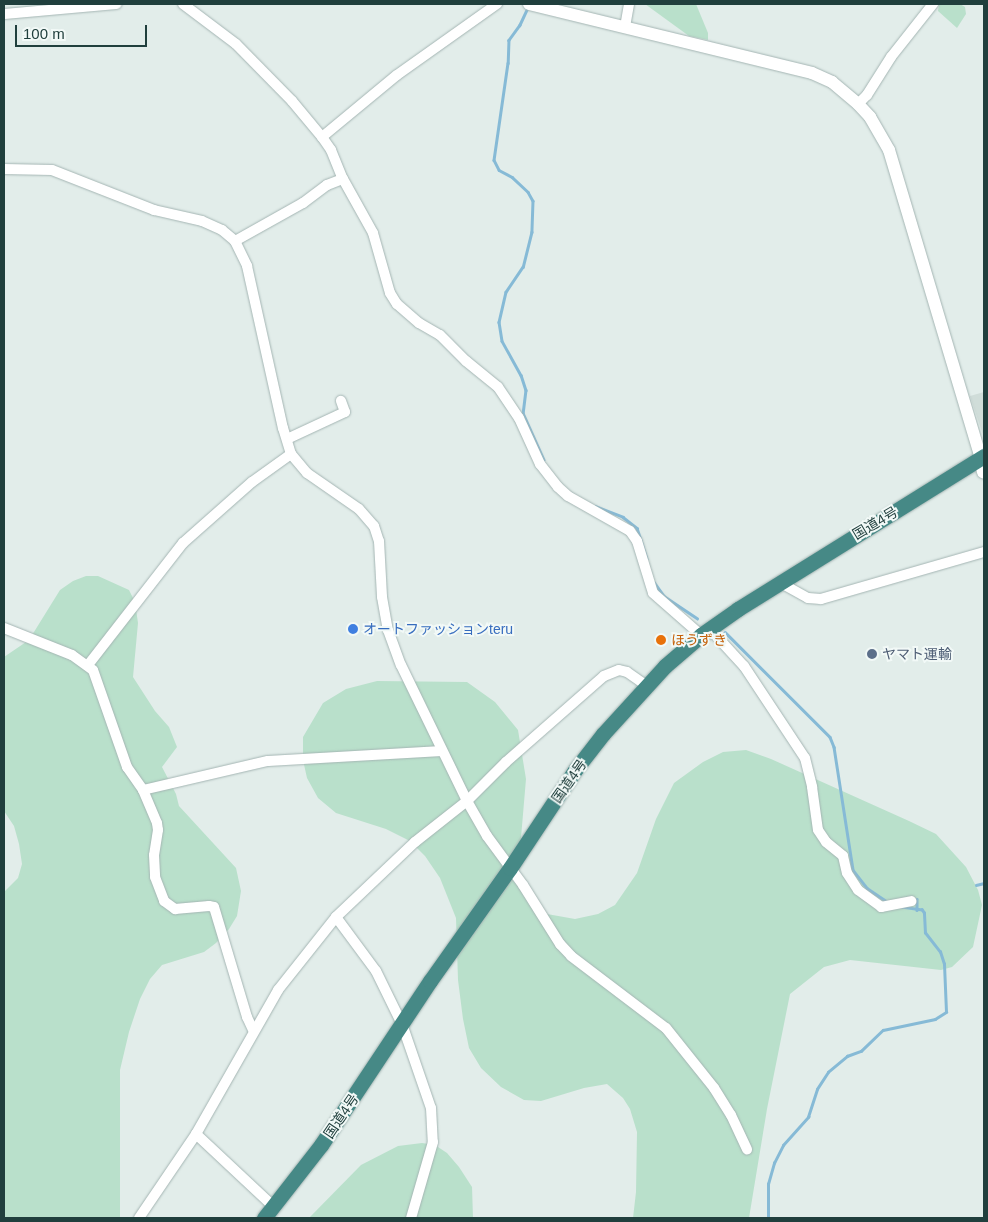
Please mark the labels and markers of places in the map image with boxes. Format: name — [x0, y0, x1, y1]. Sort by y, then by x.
place label: オートファッションteru — [363, 621, 513, 637]
marker: オートファッションteru — [347, 623, 359, 635]
place label: ほうずき — [671, 632, 727, 648]
marker: ほうずき — [655, 634, 667, 646]
place label: ヤマト運輸 — [882, 646, 952, 662]
marker: ヤマト運輸 — [866, 648, 878, 660]

